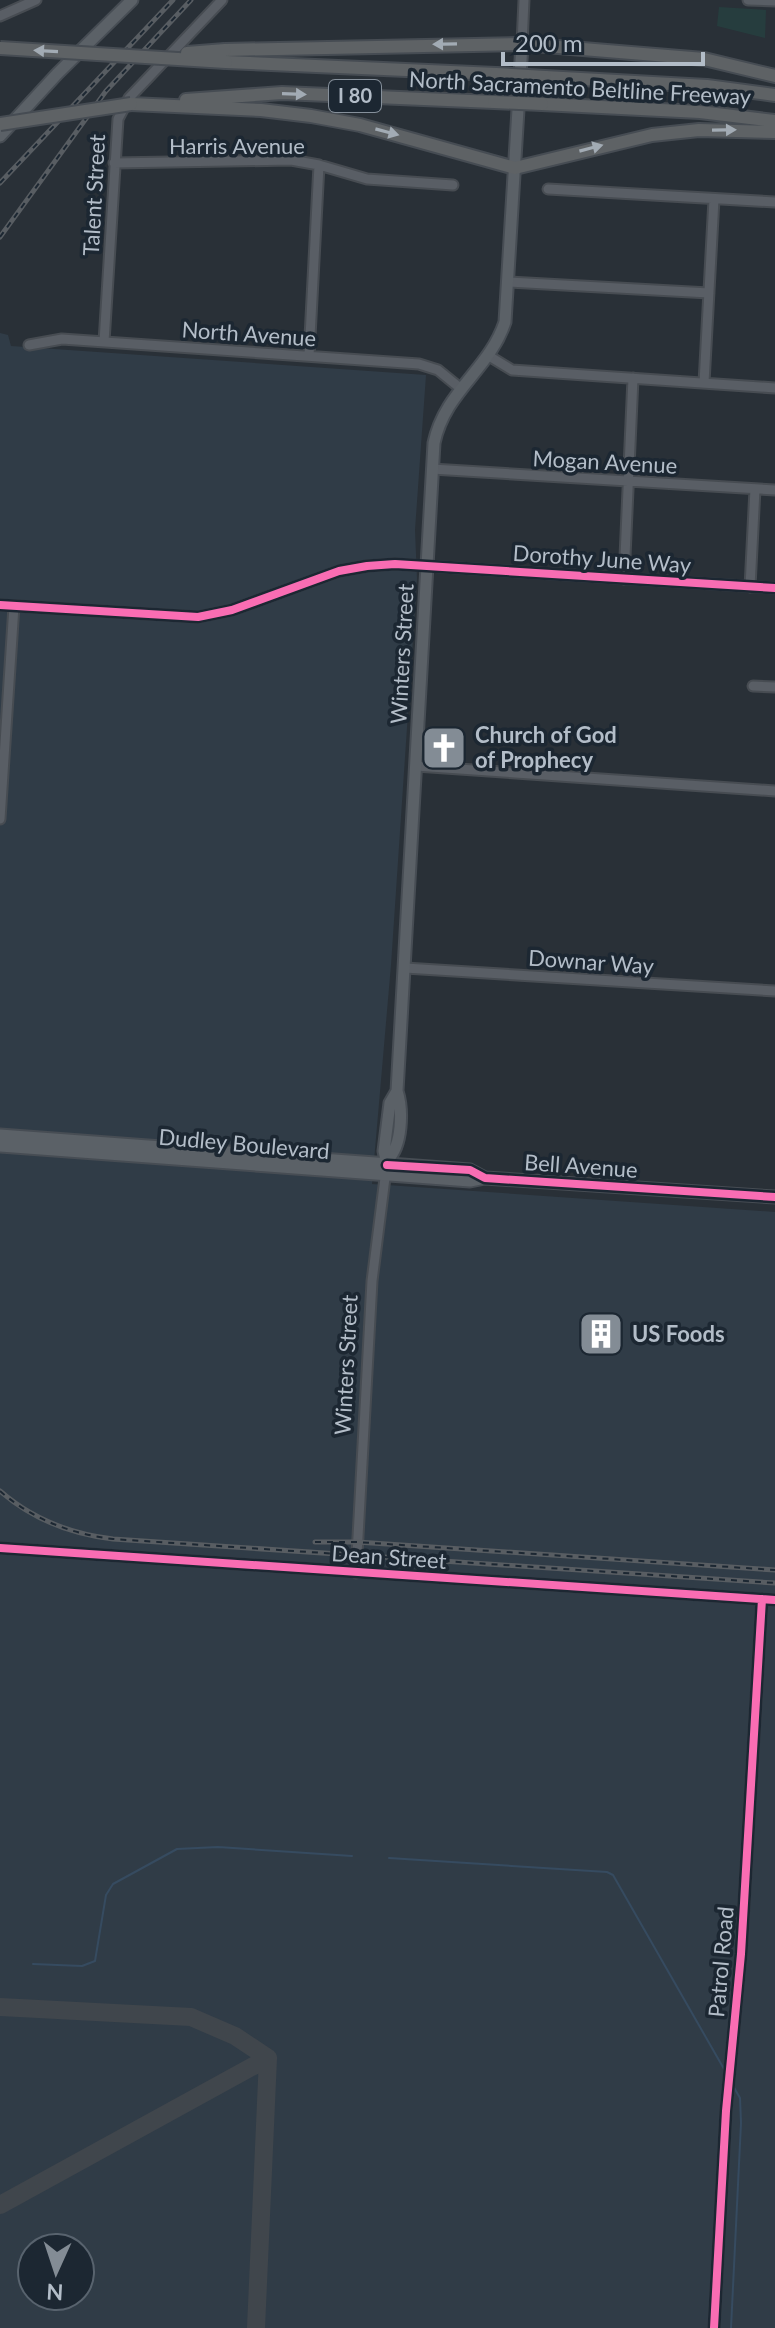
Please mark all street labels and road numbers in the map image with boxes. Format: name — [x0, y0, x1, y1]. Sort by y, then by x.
street label: North Sacramento Beltline Freeway — [408, 65, 752, 110]
road number: I 80 — [329, 80, 381, 112]
street label: Harris Avenue — [169, 132, 305, 159]
street label: Talent Street — [77, 133, 110, 256]
street label: North Avenue — [181, 315, 317, 352]
street label: Mogan Avenue — [532, 444, 678, 479]
street label: Dorothy June Way — [512, 539, 693, 578]
street label: Winters Street — [384, 583, 419, 725]
street label: Downar Way — [527, 944, 655, 979]
street label: Dudley Boulevard — [157, 1123, 331, 1164]
street label: Bell Avenue — [523, 1148, 639, 1183]
street label: Winters Street — [328, 1294, 363, 1436]
street label: Dean Street — [331, 1539, 447, 1574]
street label: Patrol Road — [702, 1905, 739, 2019]

